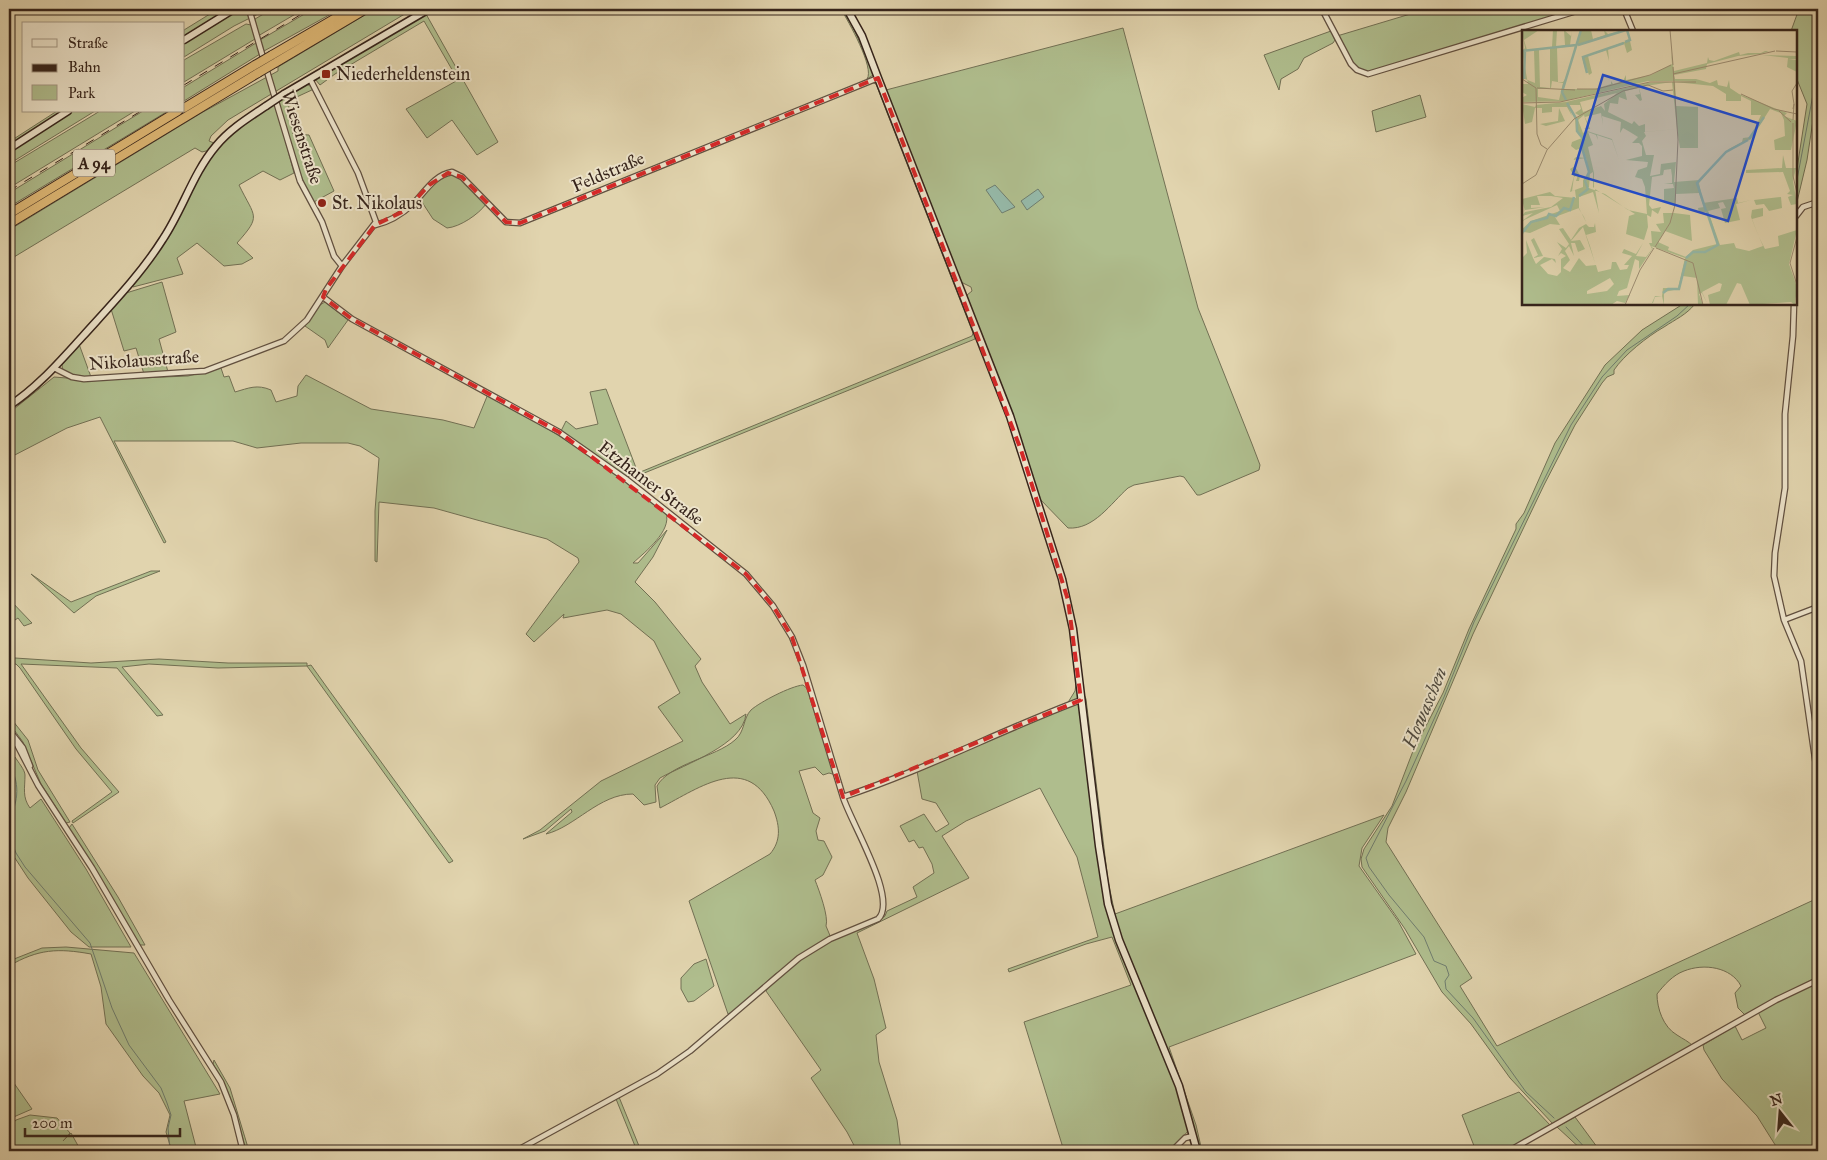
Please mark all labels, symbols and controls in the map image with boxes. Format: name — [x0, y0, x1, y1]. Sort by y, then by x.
legend — [22, 22, 185, 112]
inset map — [1522, 30, 1797, 305]
text: Straße — [68, 34, 108, 52]
text: Bahn — [68, 58, 101, 76]
place label: Niederheldenstein — [336, 63, 471, 85]
marker: Niederheldenstein — [320, 68, 332, 80]
text: Park — [68, 84, 95, 102]
street label: Wiesenstraße — [276, 87, 328, 187]
street label: Feldstraße — [568, 147, 648, 197]
road number: A 94 — [73, 150, 115, 177]
place label: St. Nikolaus — [332, 192, 422, 214]
marker: St. Nikolaus — [316, 197, 328, 209]
street label: Nikolausstraße — [88, 345, 200, 375]
street label: Etzhamer Straße — [594, 436, 708, 530]
water label: Howaschen — [1397, 664, 1452, 753]
north arrow — [1754, 1088, 1804, 1138]
text: N — [1768, 1090, 1785, 1110]
scale bar — [25, 1105, 180, 1137]
text: 200 m — [32, 1114, 73, 1132]

